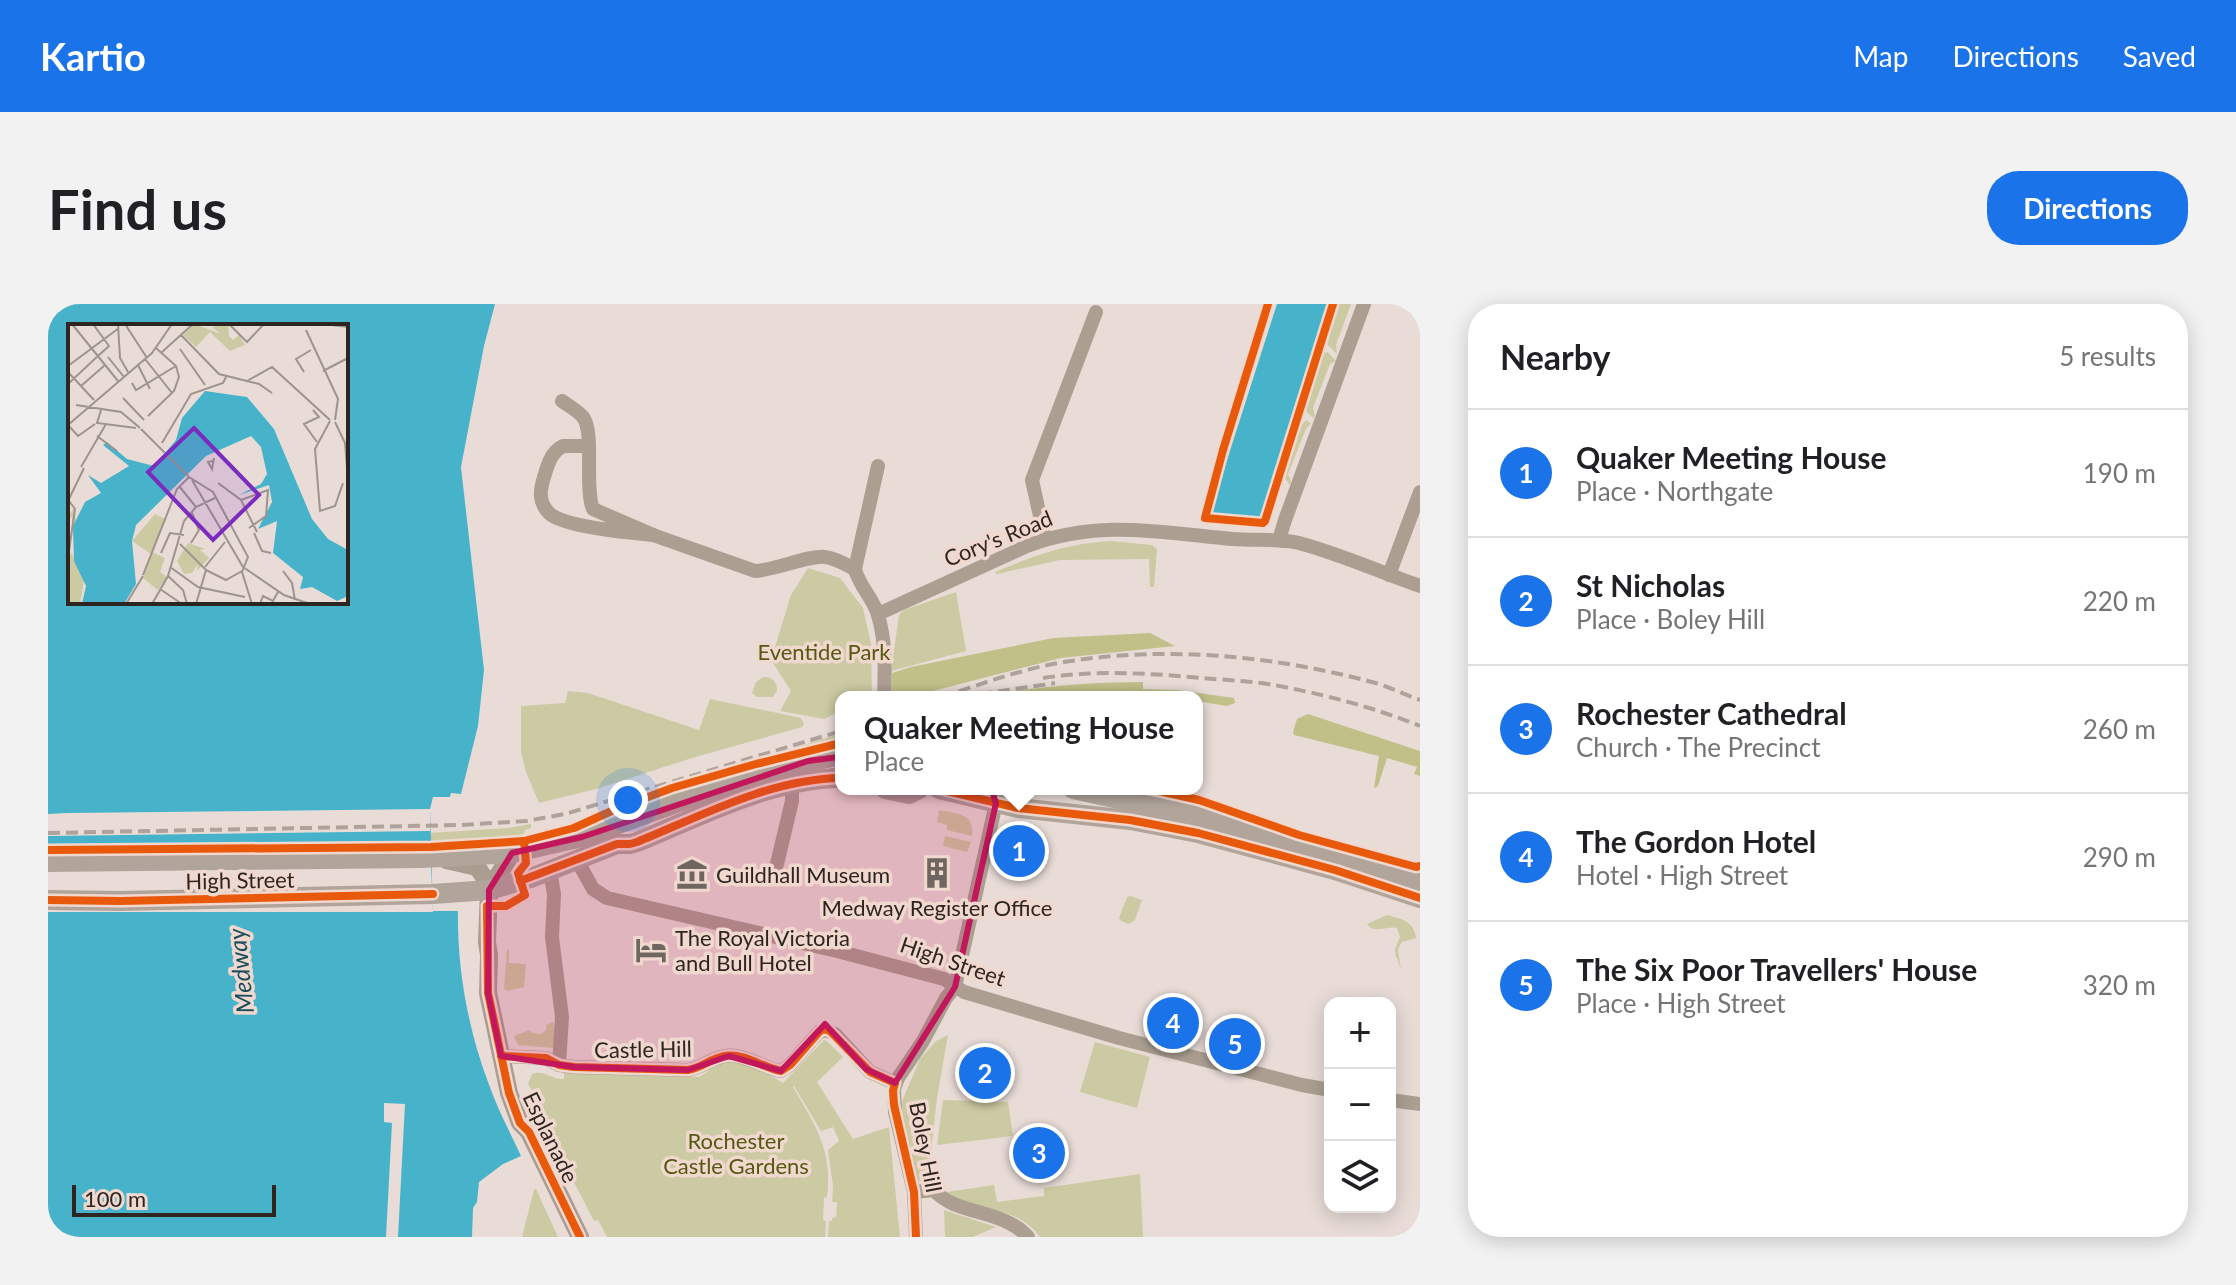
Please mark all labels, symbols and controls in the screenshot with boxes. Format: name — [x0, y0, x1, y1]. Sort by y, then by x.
text: Kartio — [40, 33, 146, 79]
text: Map — [1853, 39, 1908, 73]
text: Directions — [1952, 39, 2079, 73]
text: Saved — [2123, 39, 2196, 73]
button: Directions — [1987, 171, 2188, 245]
text: Find us — [48, 175, 227, 242]
inset map — [68, 324, 348, 604]
text: Nearby — [1500, 336, 1611, 377]
text: 5 results — [2059, 340, 2156, 372]
text: Quaker Meeting House — [1576, 439, 1886, 475]
text: 1 — [1518, 457, 1534, 489]
text: 190 m — [2083, 457, 2156, 489]
text: Place · Northgate — [1576, 475, 1773, 507]
street label: Cory's Road — [940, 504, 1056, 572]
text: St Nicholas — [1576, 567, 1725, 603]
text: 2 — [1518, 585, 1534, 617]
text: 220 m — [2083, 585, 2156, 617]
text: Place · Boley Hill — [1576, 603, 1765, 635]
park label: Eventide Park — [757, 638, 891, 665]
popup — [835, 691, 1203, 795]
text: Rochester Cathedral — [1576, 695, 1847, 731]
text: Quaker Meeting House — [864, 709, 1174, 745]
text: 3 — [1518, 713, 1534, 745]
text: 260 m — [2083, 713, 2156, 745]
text: Church · The Precinct — [1576, 731, 1820, 763]
text: Place — [864, 745, 924, 777]
your location — [608, 780, 648, 820]
pin: 1 — [993, 821, 1045, 881]
text: The Gordon Hotel — [1576, 823, 1816, 859]
text: 4 — [1518, 841, 1534, 873]
text: 290 m — [2083, 841, 2156, 873]
building icon: Medway Register Office — [920, 856, 954, 890]
museum icon: Guildhall Museum — [675, 857, 709, 891]
text: Hotel · High Street — [1576, 859, 1788, 891]
place label: Guildhall Museum — [716, 861, 890, 888]
street label: High Street — [185, 866, 295, 894]
place label: Medway Register Office — [822, 894, 1052, 921]
place label: The Royal Victoria and Bull Hotel — [675, 924, 850, 976]
water label: Medway — [221, 927, 259, 1015]
street label: High Street — [897, 930, 1009, 992]
hotel icon: The Royal Victoria and Bull Hotel — [634, 933, 668, 967]
text: The Six Poor Travellers' House — [1576, 951, 1977, 987]
text: 5 — [1518, 969, 1534, 1001]
text: 320 m — [2083, 969, 2156, 1001]
text: Place · High Street — [1576, 987, 1786, 1019]
pin: 4 — [1147, 993, 1199, 1053]
map controls — [1324, 997, 1396, 1213]
button: + — [1324, 997, 1396, 1069]
pin: 5 — [1209, 1014, 1261, 1074]
street label: Castle Hill — [594, 1035, 692, 1063]
pin: 2 — [959, 1043, 1011, 1103]
button: − — [1324, 1069, 1396, 1141]
street label: Esplanade — [517, 1087, 585, 1187]
street label: Boley Hill — [904, 1099, 948, 1195]
pin: 3 — [1013, 1123, 1065, 1183]
park label: Rochester Castle Gardens — [663, 1127, 809, 1179]
button: layers — [1324, 1141, 1396, 1213]
scale bar — [72, 1181, 276, 1217]
text: 100 m — [84, 1185, 146, 1212]

